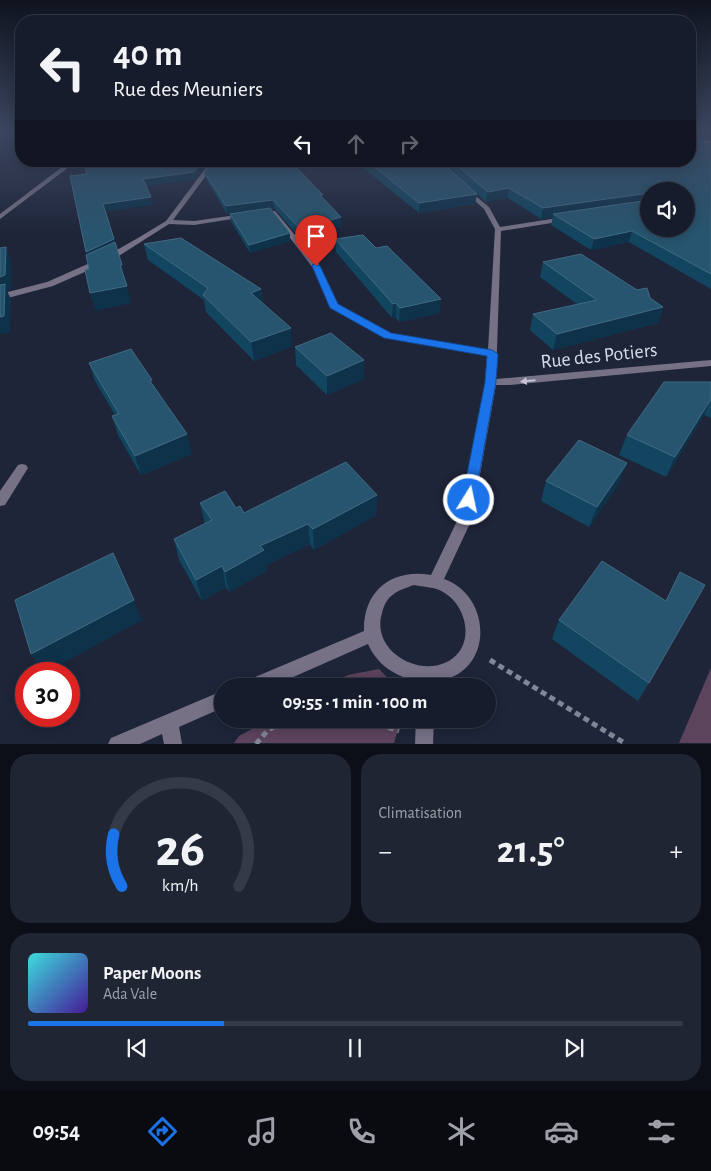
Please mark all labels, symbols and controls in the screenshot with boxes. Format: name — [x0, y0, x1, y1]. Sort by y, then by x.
icon: left — [30, 35, 95, 100]
text: 40 m — [113, 37, 182, 72]
text: Rue des Meuniers — [113, 78, 263, 100]
icon: left — [289, 130, 317, 158]
icon: ahead — [342, 130, 370, 158]
icon: right — [395, 130, 423, 158]
map controls — [640, 182, 695, 237]
button: sound — [640, 182, 695, 237]
pin — [295, 215, 337, 266]
icon: arrive — [302, 222, 330, 250]
street label: Rue des Potiers — [540, 340, 658, 372]
one-way arrow — [520, 377, 536, 385]
position arrow — [442, 473, 494, 525]
speed limit sign: 30 — [15, 662, 80, 727]
text: 09:55 · 1 min · 100 m — [283, 693, 427, 712]
text: Climatisation — [379, 805, 462, 821]
text: 26 — [155, 823, 205, 875]
text: 21.5° — [497, 832, 565, 870]
text: − — [379, 838, 392, 866]
text: + — [670, 838, 683, 866]
text: km/h — [162, 877, 199, 895]
text: Paper Moons — [103, 964, 201, 983]
text: Ada Vale — [103, 986, 157, 1002]
icon: previous — [123, 1034, 151, 1062]
icon: pause — [341, 1034, 369, 1062]
icon: next — [560, 1034, 588, 1062]
icon: directions — [145, 1114, 180, 1149]
icon: music — [245, 1114, 280, 1149]
icon: phone — [344, 1114, 379, 1149]
icon: climate — [444, 1114, 479, 1149]
icon: car — [544, 1114, 579, 1149]
icon: filters — [644, 1114, 679, 1149]
text: 09:54 — [32, 1120, 80, 1142]

